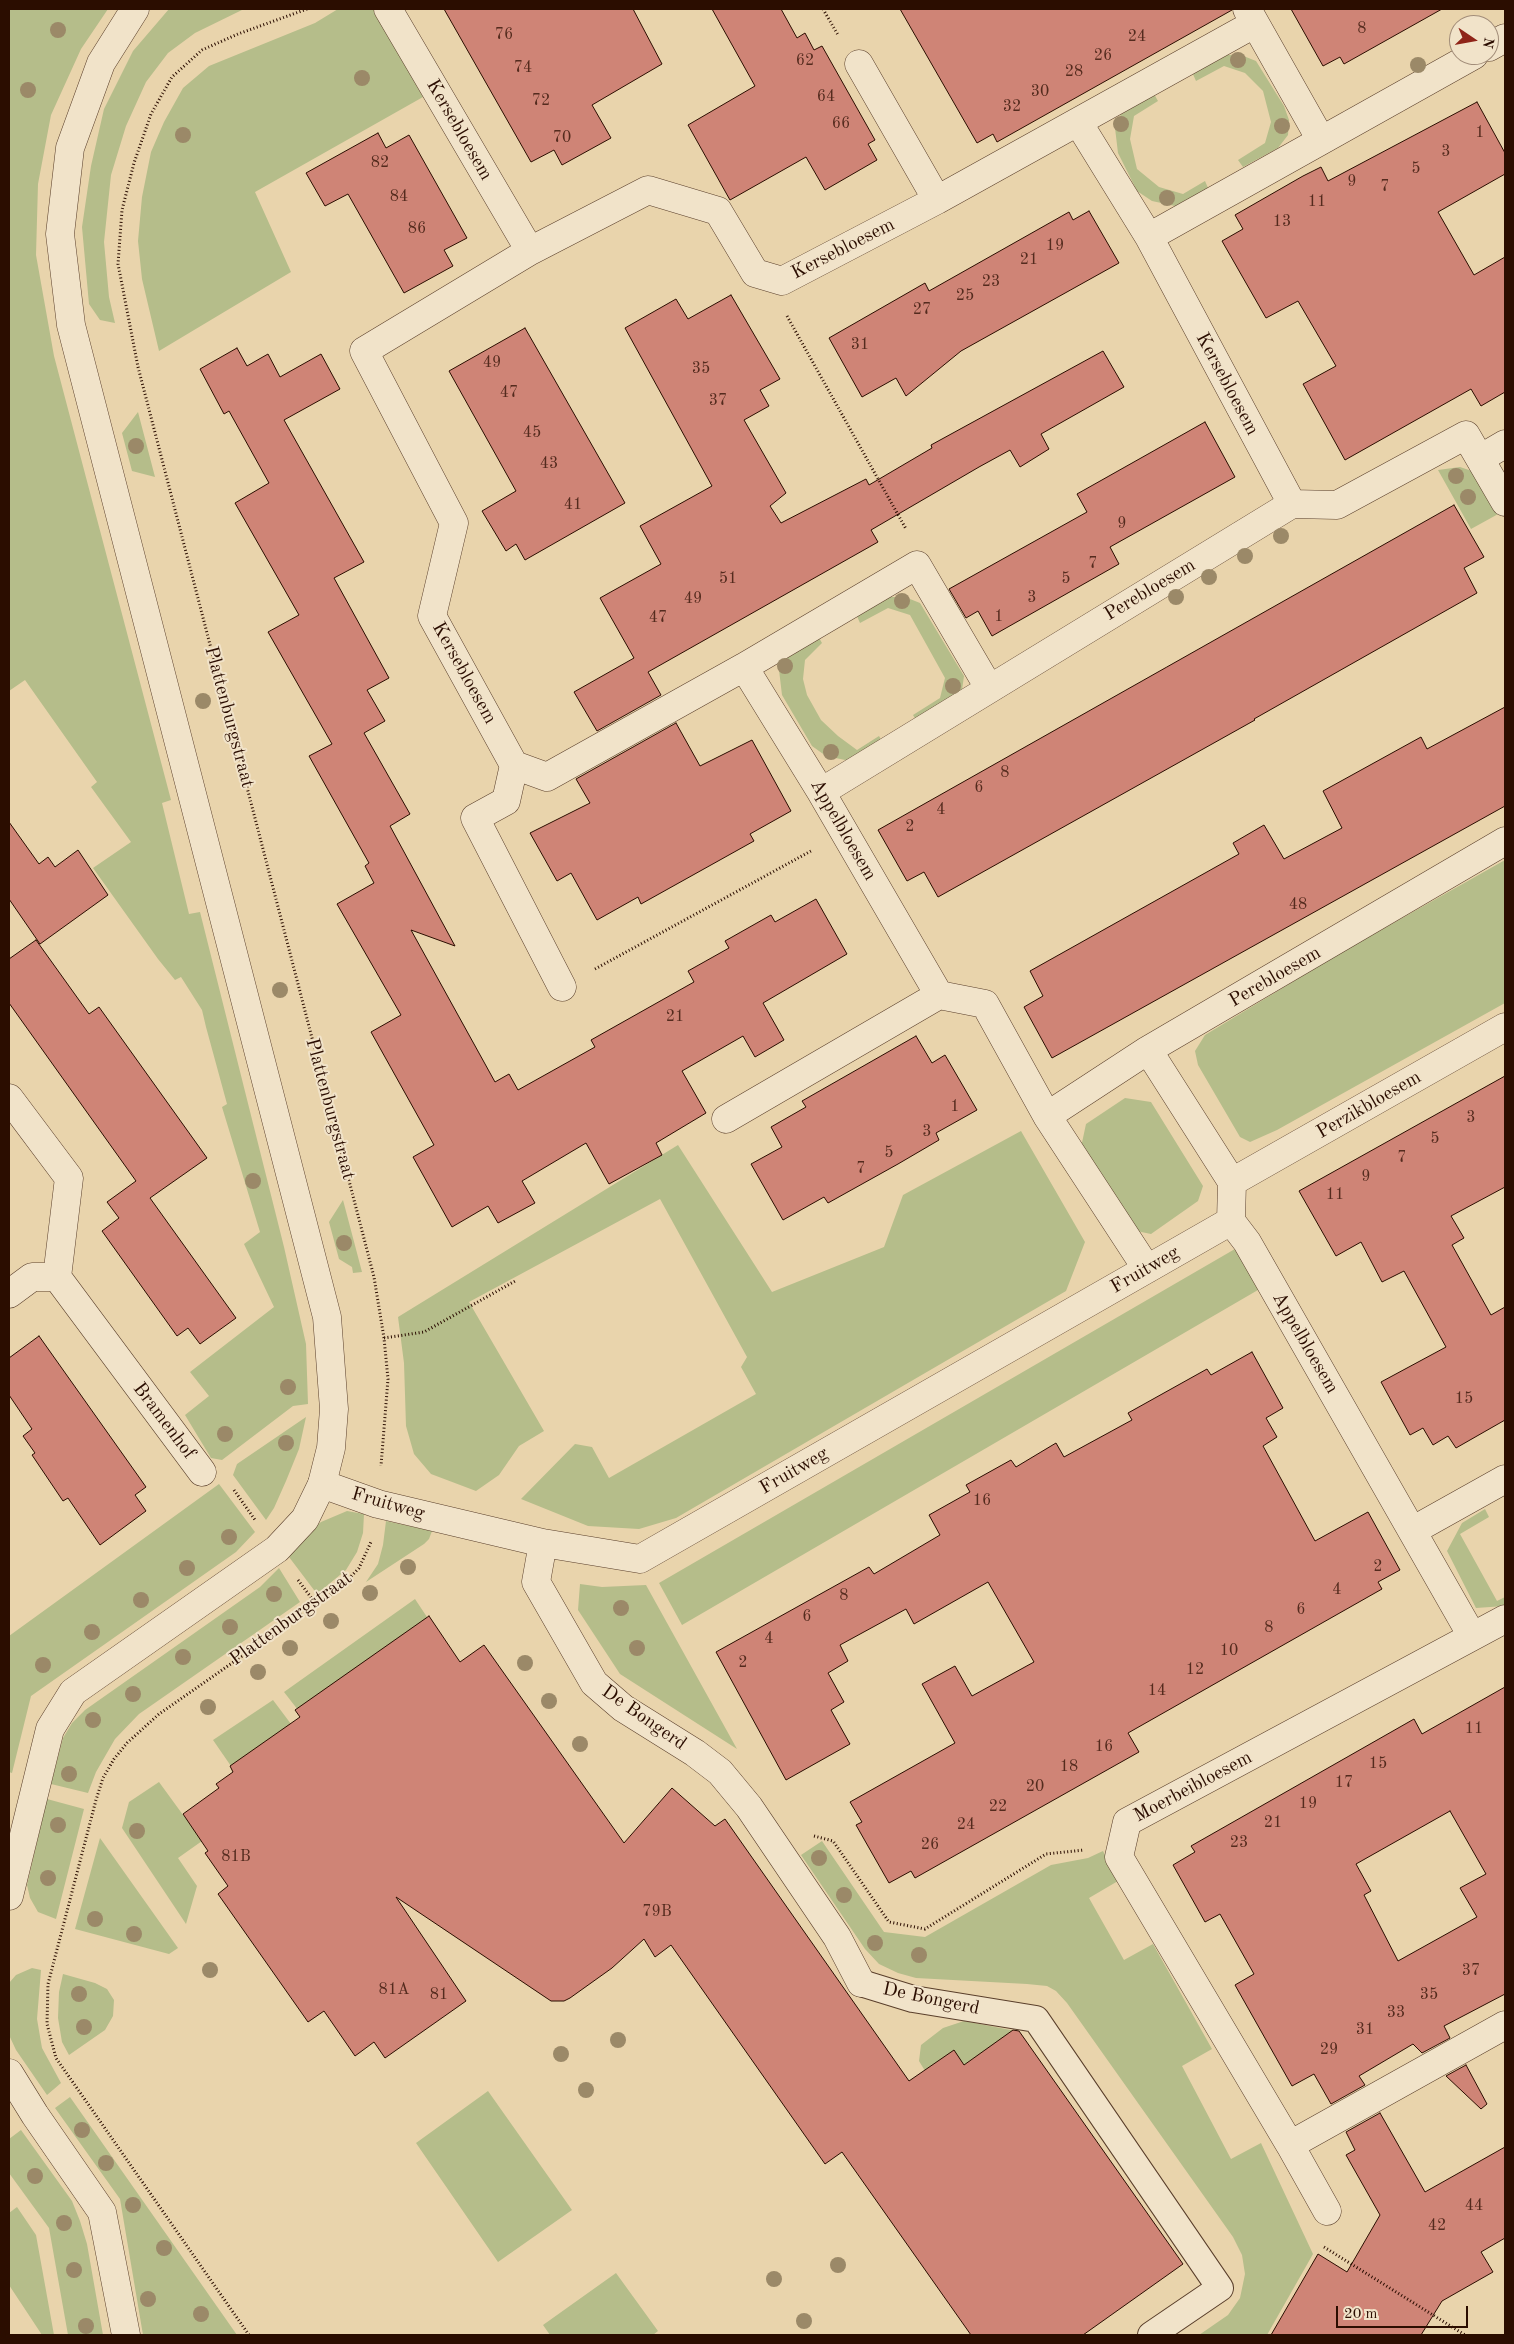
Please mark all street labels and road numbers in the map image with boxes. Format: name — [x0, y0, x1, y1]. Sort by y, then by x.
street label: Kersebloesem — [421, 75, 497, 185]
street label: Kersebloesem — [787, 213, 899, 285]
street label: Kersebloesem — [1190, 329, 1264, 439]
street label: Perebloesem — [1100, 554, 1200, 626]
street label: Kersebloesem — [427, 618, 501, 728]
street label: Plattenburgstraat — [199, 644, 259, 790]
street label: Appelbloesem — [805, 775, 881, 885]
street label: Perebloesem — [1225, 942, 1325, 1012]
street label: Plattenburgstraat — [300, 1036, 360, 1182]
street label: Perzikbloesem — [1313, 1066, 1425, 1144]
street label: Fruitweg — [1107, 1241, 1183, 1299]
street label: Appelbloesem — [1267, 1288, 1343, 1398]
street label: Bramenhof — [128, 1378, 200, 1464]
street label: Fruitweg — [756, 1442, 832, 1500]
street label: Fruitweg — [349, 1483, 427, 1525]
street label: Plattenburgstraat — [225, 1567, 357, 1671]
street label: De Bongerd — [597, 1680, 691, 1756]
street label: Moerbeibloesem — [1130, 1746, 1256, 1828]
street label: De Bongerd — [881, 1978, 981, 2020]

